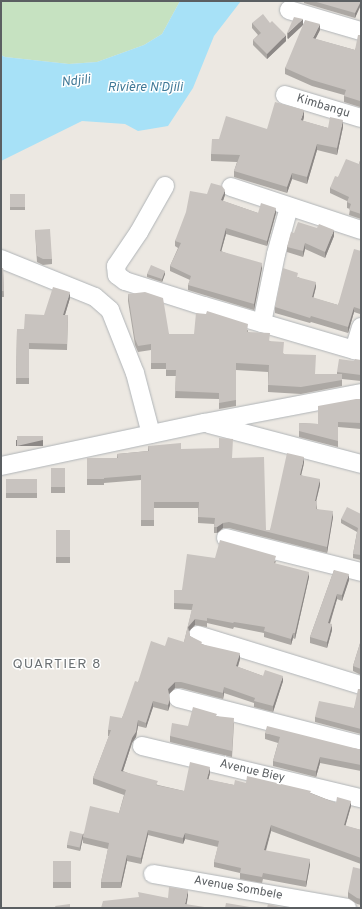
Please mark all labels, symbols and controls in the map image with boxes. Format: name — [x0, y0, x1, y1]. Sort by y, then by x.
water label: Ndjili — [61, 73, 91, 91]
water label: Rivière N'Djili — [107, 80, 183, 96]
street label: Kimbangu — [295, 92, 351, 122]
district label: QUARTIER 8 — [12, 657, 102, 673]
street label: Avenue Biey — [218, 758, 286, 786]
street label: Avenue Sombele — [193, 874, 283, 904]

